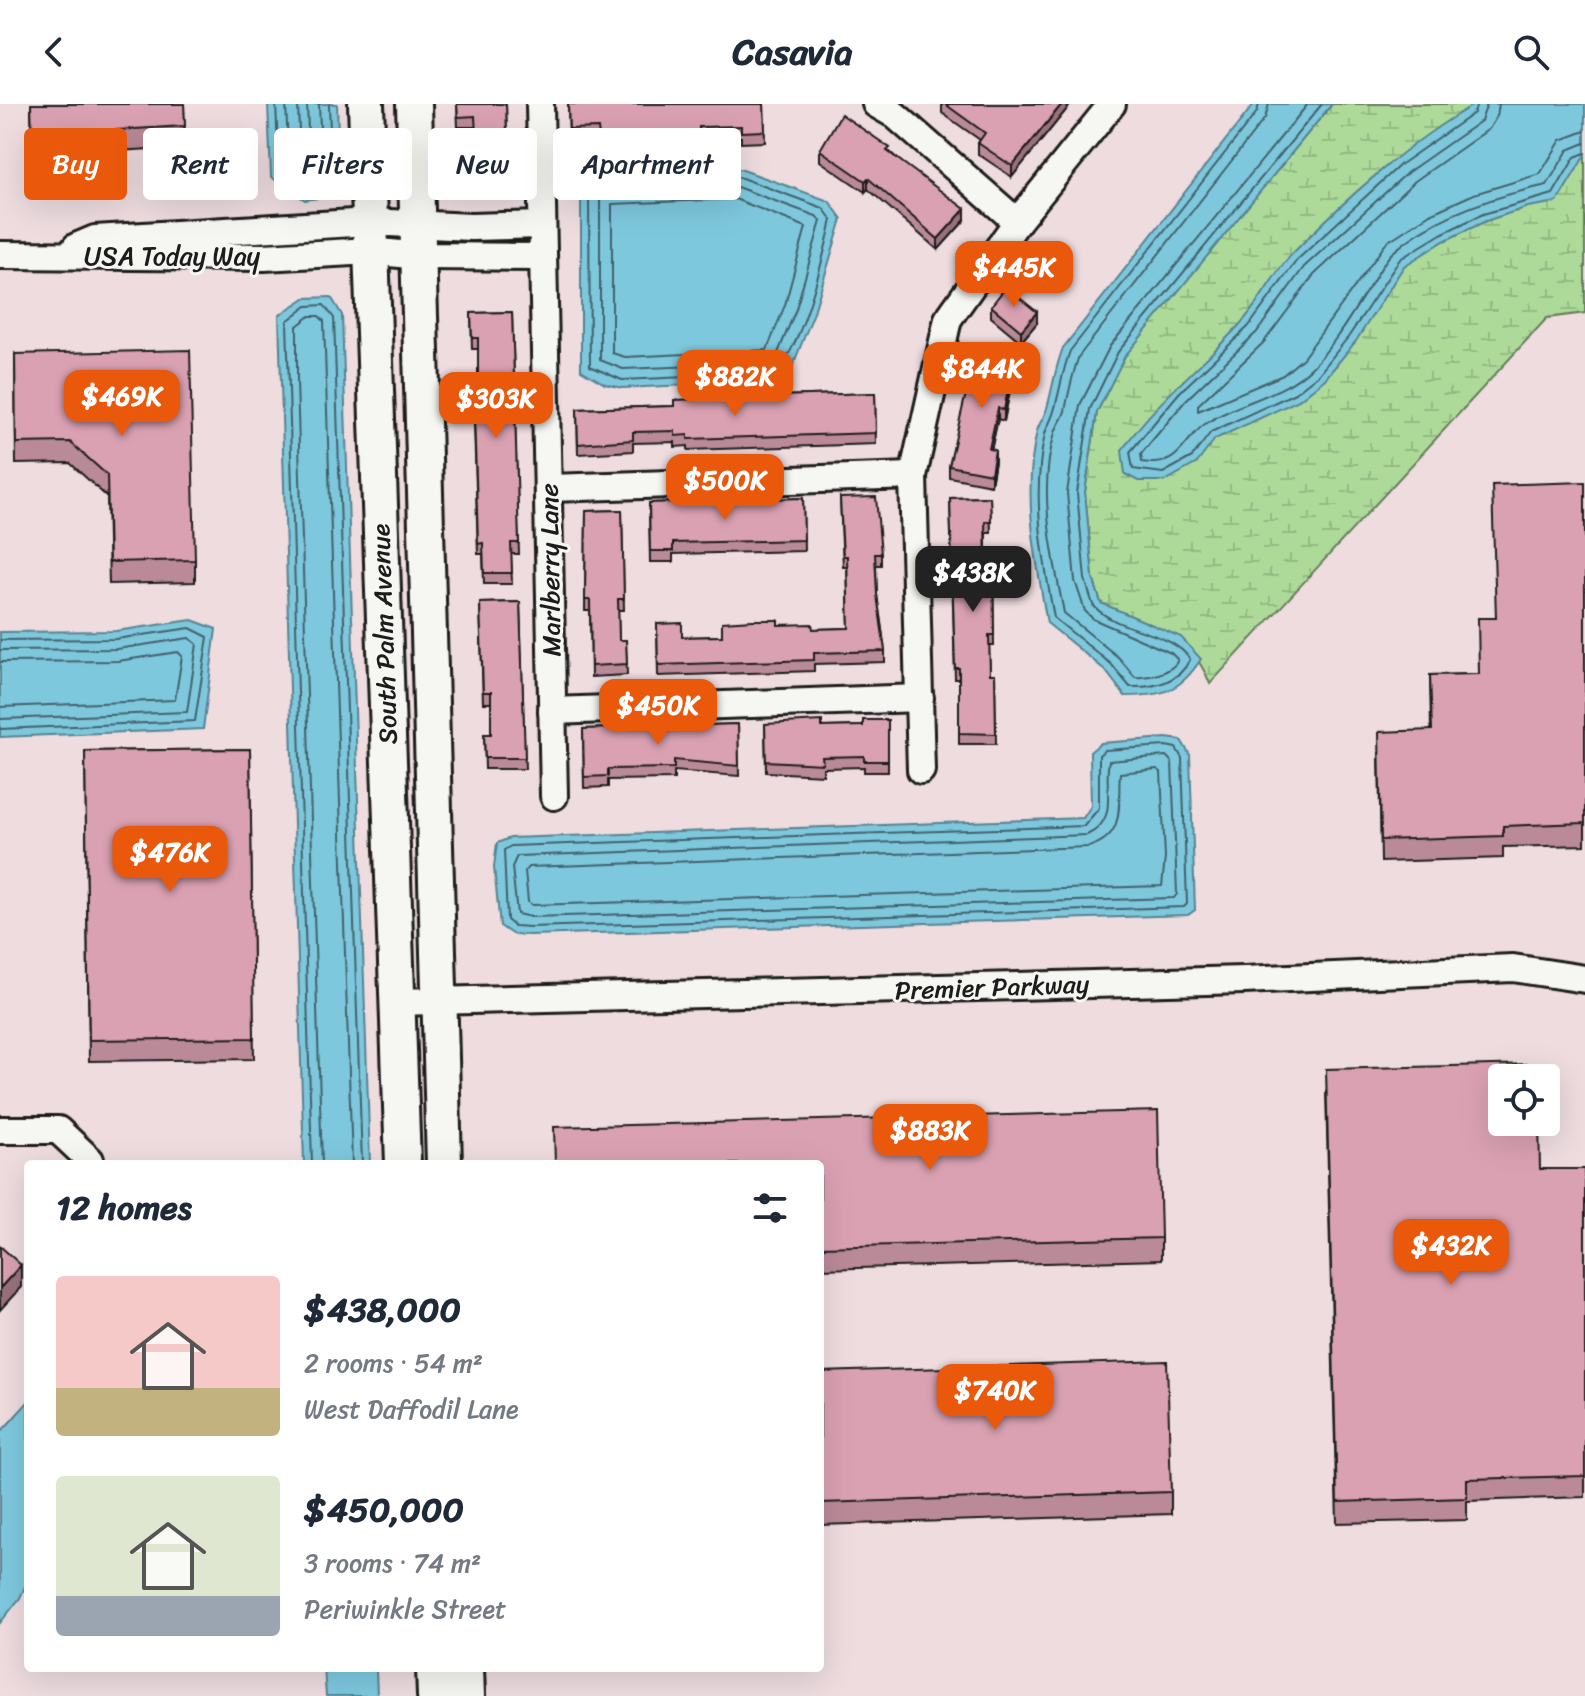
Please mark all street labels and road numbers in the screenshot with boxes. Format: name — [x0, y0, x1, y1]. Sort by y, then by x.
street label: USA Today Way — [84, 233, 261, 279]
street label: Marlberry Lane — [525, 483, 575, 657]
street label: South Palm Avenue — [357, 522, 411, 745]
street label: Premier Parkway — [894, 961, 1091, 1013]

